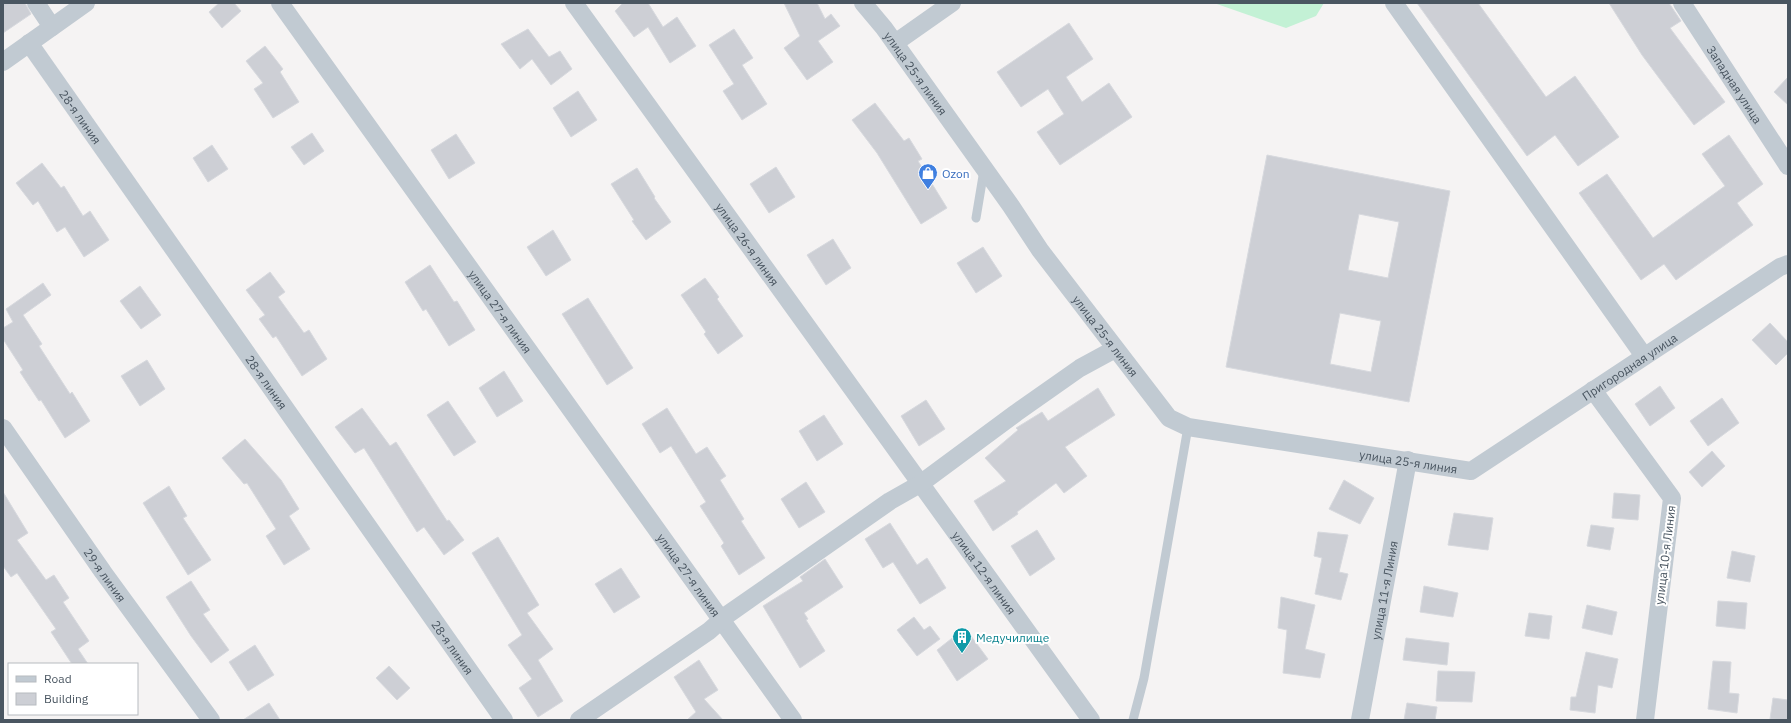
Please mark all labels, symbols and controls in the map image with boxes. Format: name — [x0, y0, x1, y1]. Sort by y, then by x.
street label: улица 25-я линия — [881, 28, 951, 118]
street label: Западная улица — [1704, 42, 1766, 127]
street label: 28-я линия — [57, 87, 105, 147]
shop icon: Ozon — [917, 162, 939, 190]
place label: Ozon — [942, 166, 969, 181]
street label: улица 26-я линия — [713, 199, 783, 288]
street label: улица 27-я линия — [466, 267, 535, 356]
street label: улица 25-я линия — [1070, 292, 1142, 379]
street label: Пригородная улица — [1579, 329, 1680, 403]
street label: 28-я линия — [243, 352, 291, 412]
street label: улица 25-я линия — [1358, 446, 1459, 476]
street label: улица 10-я Линия — [1651, 504, 1679, 606]
street label: улица 12-я линия — [950, 528, 1020, 617]
street label: улица 27-я линия — [654, 530, 724, 619]
street label: улица 11-я Линия — [1367, 539, 1400, 641]
street label: 29-я линия — [81, 545, 130, 605]
street label: 28-я линия — [429, 617, 477, 677]
building icon: Медучилище — [951, 626, 973, 654]
place label: Медучилище — [976, 630, 1050, 645]
legend — [8, 663, 138, 715]
text: Road — [44, 671, 72, 686]
text: Building — [44, 691, 89, 706]

